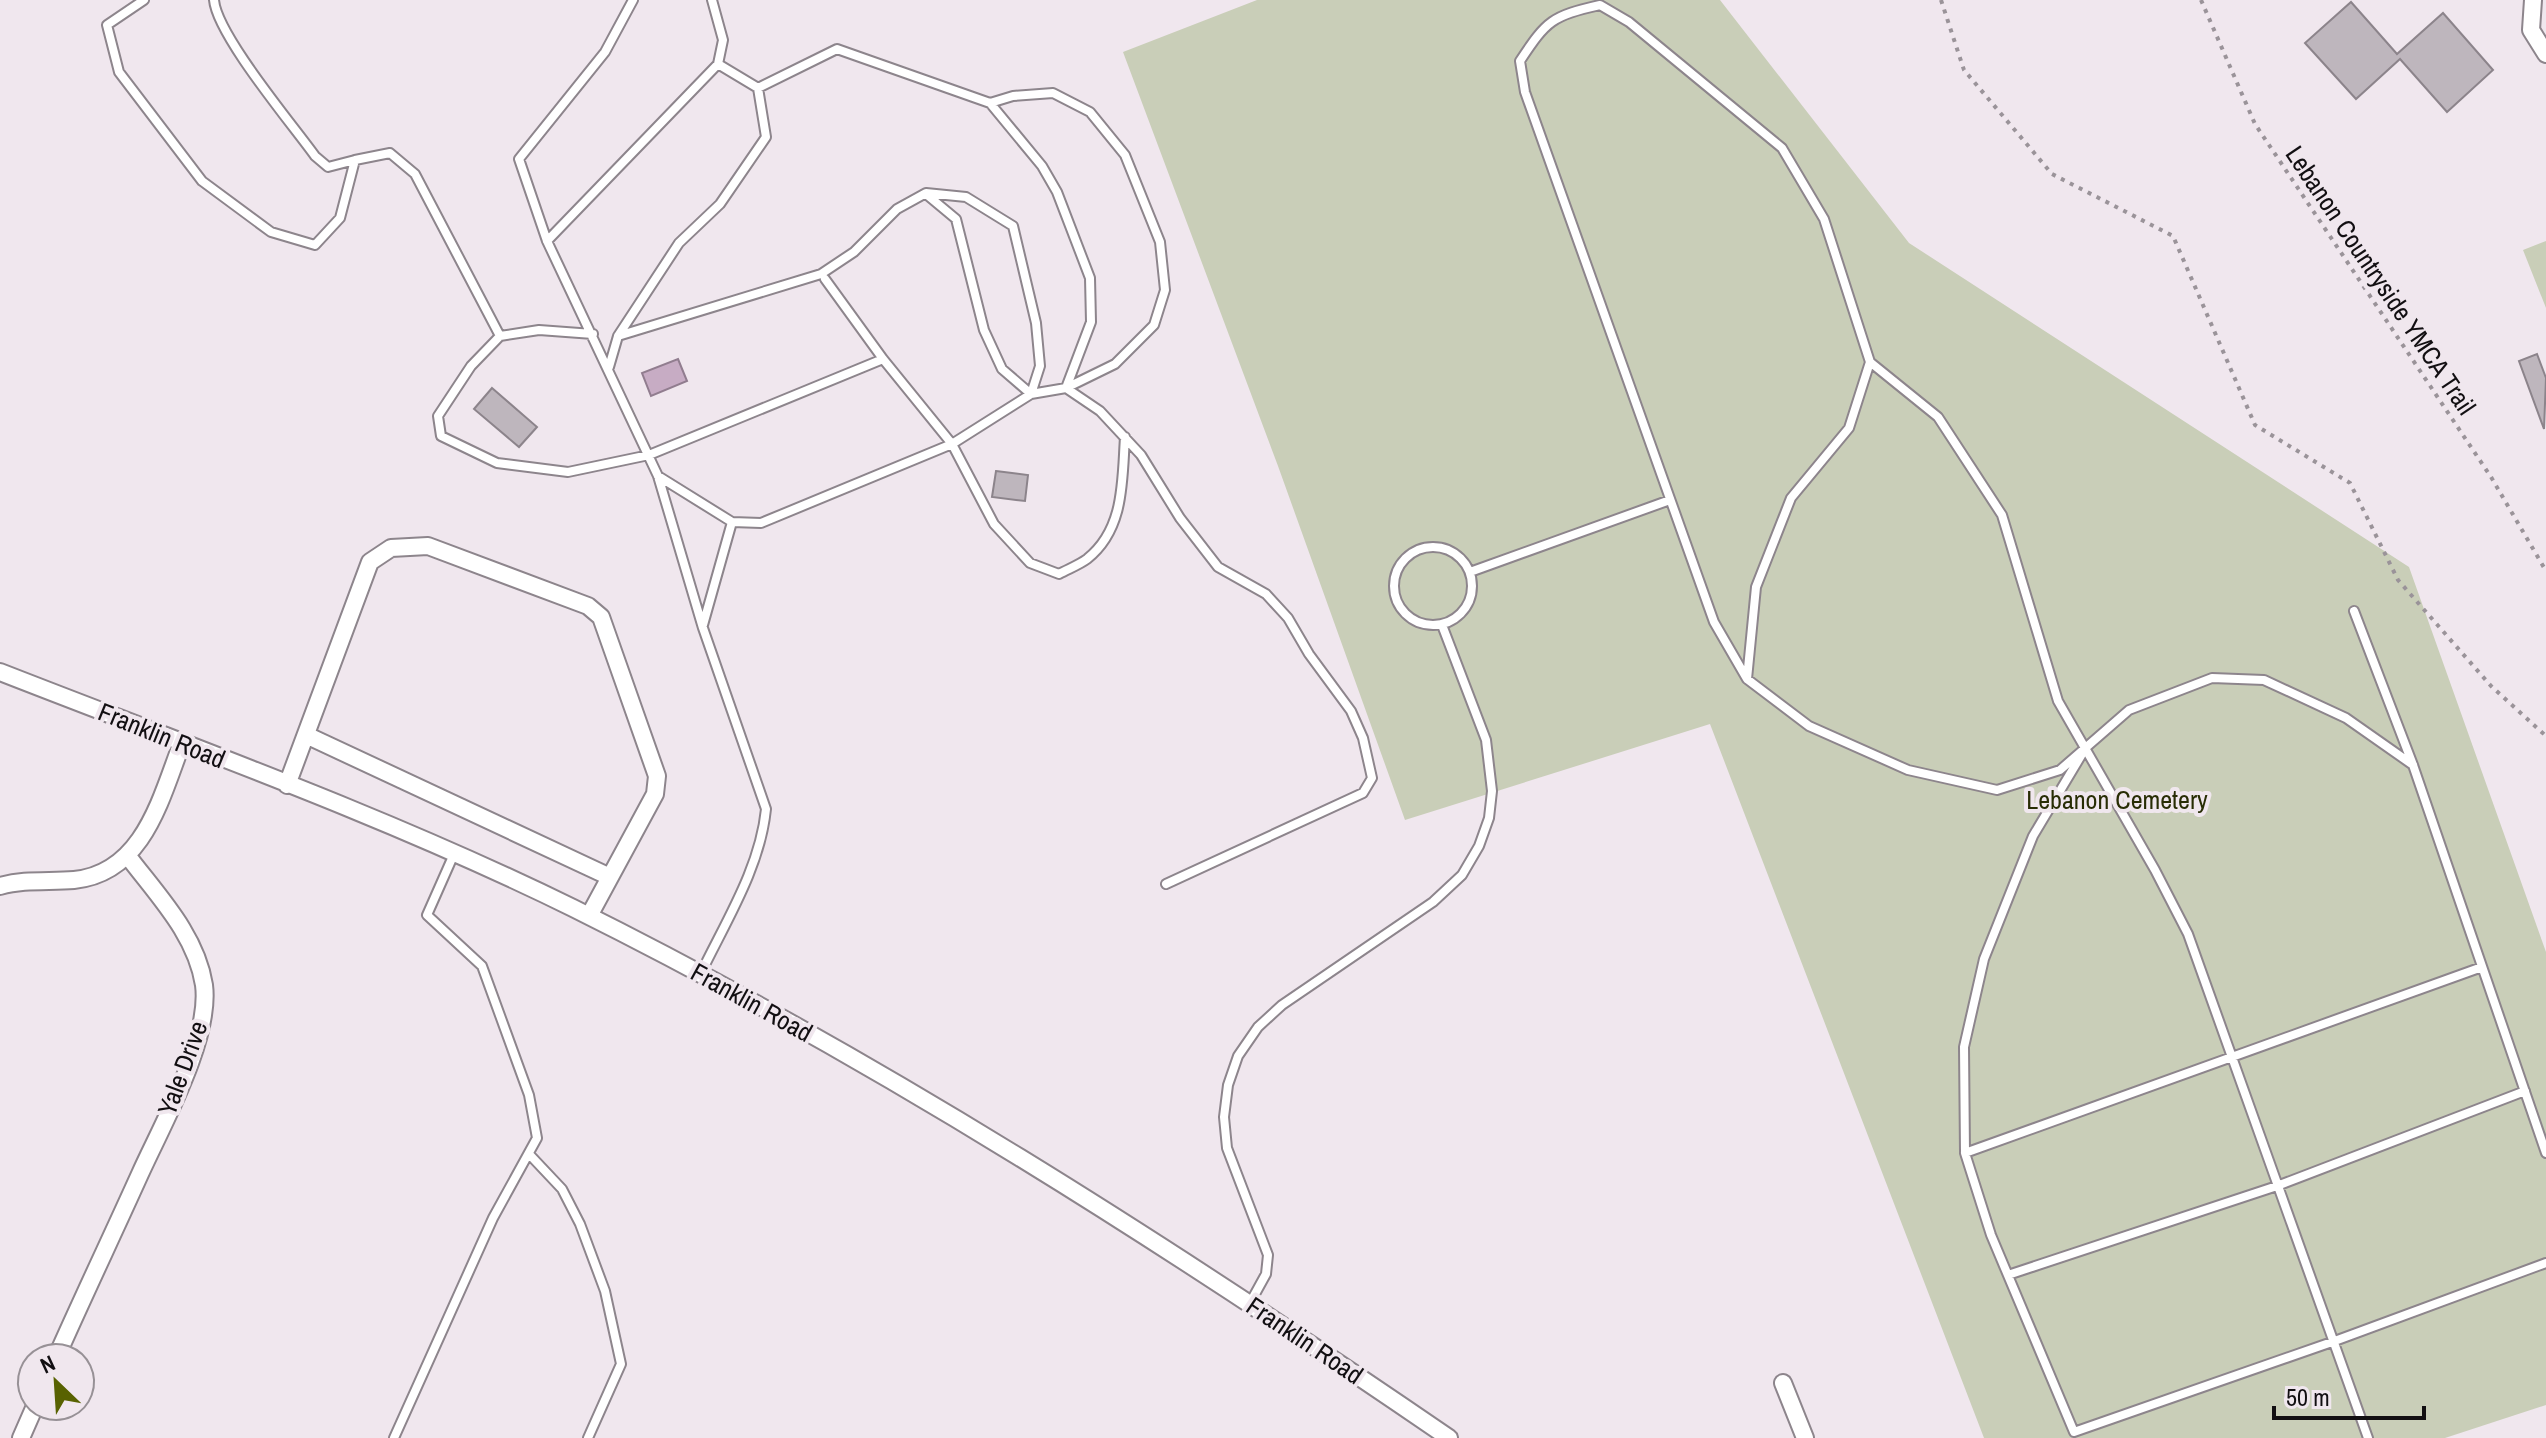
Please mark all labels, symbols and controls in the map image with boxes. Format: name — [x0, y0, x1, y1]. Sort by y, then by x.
street label: Lebanon Countryside YMCA Trail — [2278, 139, 2484, 421]
street label: Franklin Road — [93, 694, 231, 776]
park label: Lebanon Cemetery — [2026, 782, 2208, 817]
street label: Franklin Road — [685, 954, 819, 1050]
street label: Yale Drive — [149, 1016, 215, 1120]
street label: Franklin Road — [1240, 1288, 1370, 1392]
north arrow — [16, 1342, 96, 1422]
text: N — [35, 1348, 60, 1380]
scale bar — [2274, 1370, 2424, 1420]
text: 50 m — [2286, 1381, 2330, 1413]

